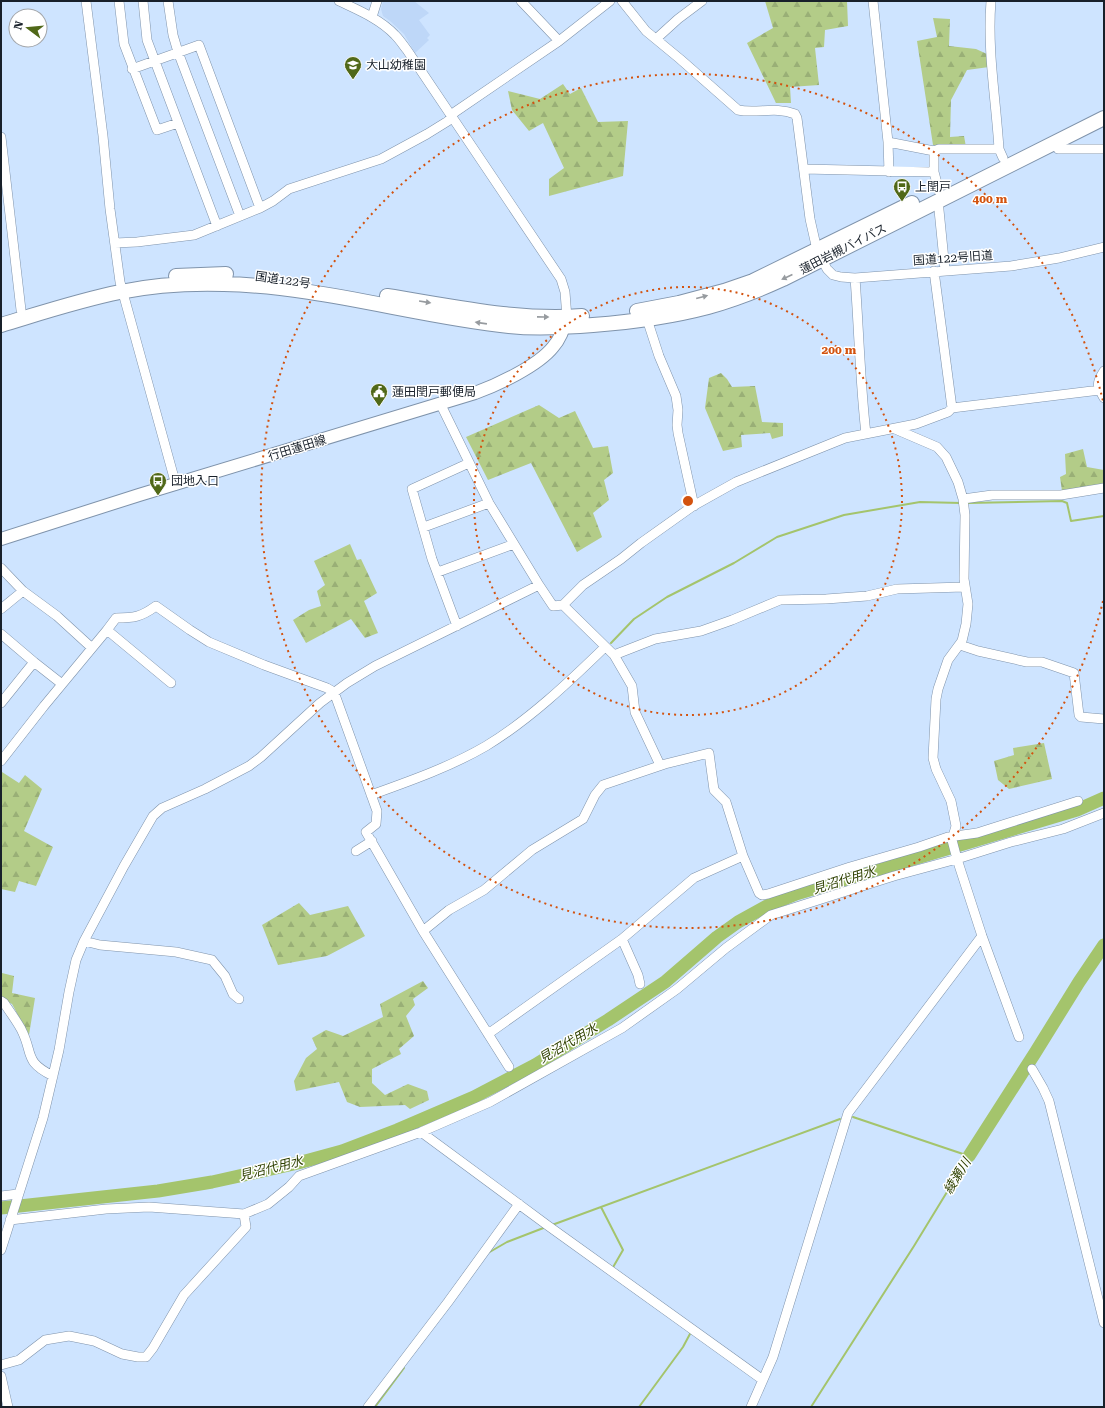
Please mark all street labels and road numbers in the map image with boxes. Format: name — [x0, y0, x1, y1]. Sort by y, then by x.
street label: 蓮田岩槻バイパス — [797, 221, 889, 277]
street label: 国道122号旧道 — [913, 248, 993, 268]
street label: 国道122号 — [254, 269, 312, 291]
street label: 行田蓮田線 — [266, 433, 328, 463]

